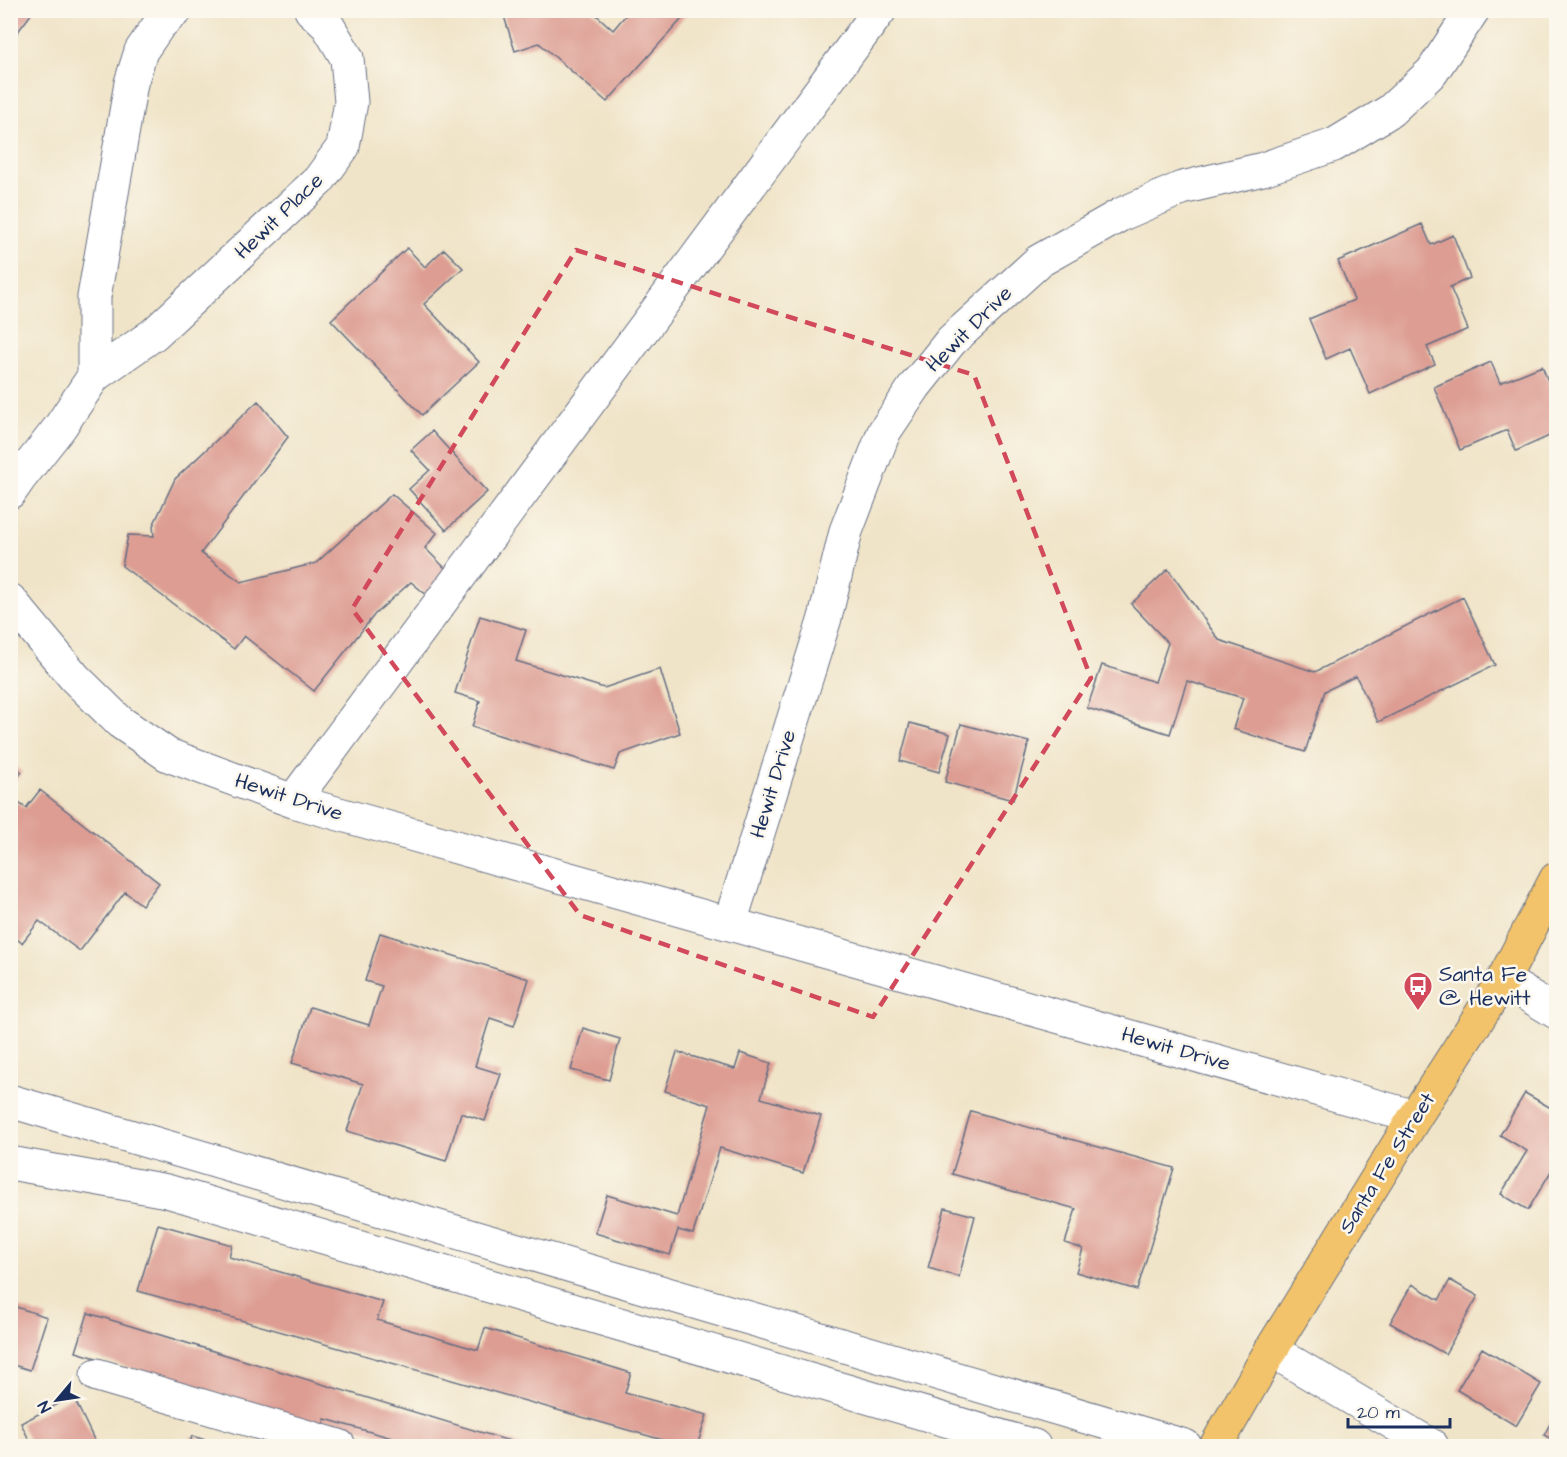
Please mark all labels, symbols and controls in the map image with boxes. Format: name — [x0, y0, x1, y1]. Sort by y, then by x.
street label: Hewit Place — [228, 166, 330, 266]
street label: Hewit Drive — [919, 279, 1019, 379]
street label: Hewit Drive — [743, 726, 803, 842]
street label: Hewit Drive — [231, 766, 347, 828]
place label: Santa Fe @ Hewitt — [1439, 960, 1531, 1013]
bus stop icon: Santa Fe @ Hewitt — [1402, 970, 1434, 1012]
street label: Hewit Drive — [1118, 1020, 1234, 1078]
street label: Santa Fe Street — [1332, 1086, 1442, 1239]
north arrow — [27, 1370, 87, 1430]
scale bar — [1348, 1391, 1450, 1429]
text: N — [33, 1397, 57, 1417]
text: 20 m — [1357, 1400, 1400, 1425]

